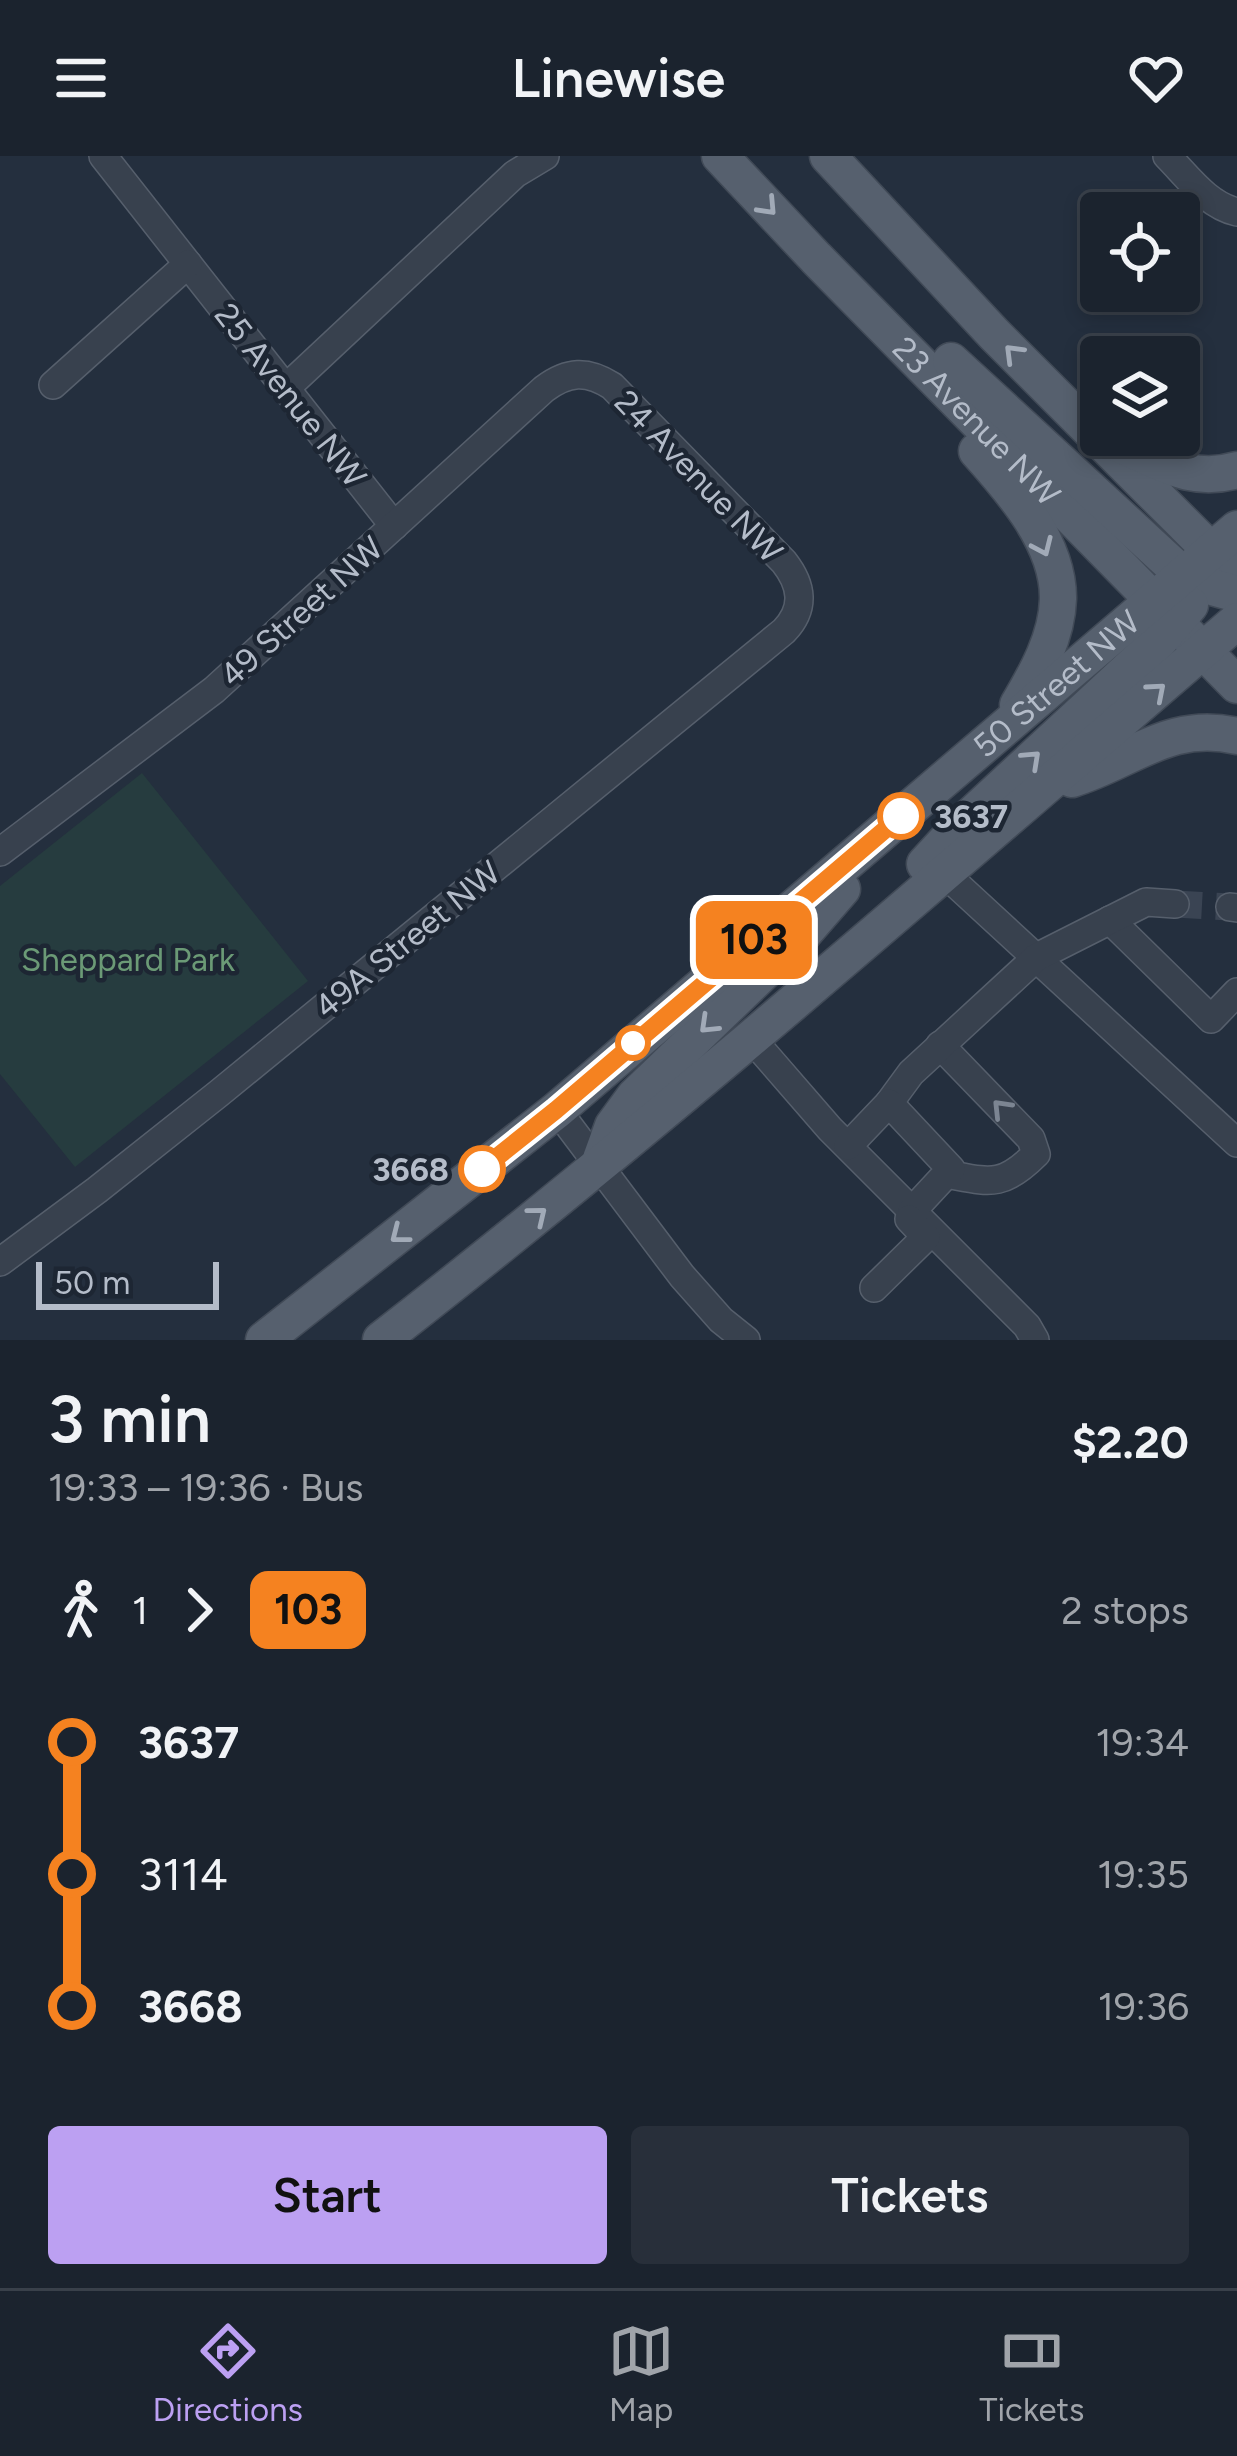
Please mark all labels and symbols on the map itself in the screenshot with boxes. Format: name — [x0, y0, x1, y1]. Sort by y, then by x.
one-way arrow — [754, 193, 776, 215]
street label: 25 Avenue NW — [207, 296, 375, 495]
street label: 23 Avenue NW — [885, 329, 1068, 514]
one-way arrow — [1005, 345, 1027, 367]
street label: 24 Avenue NW — [607, 382, 791, 571]
street label: 49 Street NW — [212, 528, 391, 694]
one-way arrow — [1029, 534, 1053, 556]
street label: 50 Street NW — [965, 602, 1148, 766]
one-way arrow — [1143, 684, 1165, 706]
one-way arrow — [1018, 752, 1039, 773]
marker: 3637 — [879, 794, 923, 838]
place label: 3637 — [934, 797, 1008, 836]
street label: 49A Street NW — [307, 852, 508, 1026]
line badge: 103 — [685, 901, 823, 979]
park label: Sheppard Park — [21, 940, 235, 979]
one-way arrow — [700, 1011, 722, 1033]
unlabelled marker — [617, 1027, 649, 1059]
one-way arrow — [993, 1100, 1015, 1122]
marker: 3668 — [460, 1147, 504, 1191]
place label: 3668 — [372, 1150, 449, 1189]
one-way arrow — [524, 1208, 546, 1229]
one-way arrow — [391, 1221, 413, 1242]
scale bar — [36, 1256, 219, 1309]

